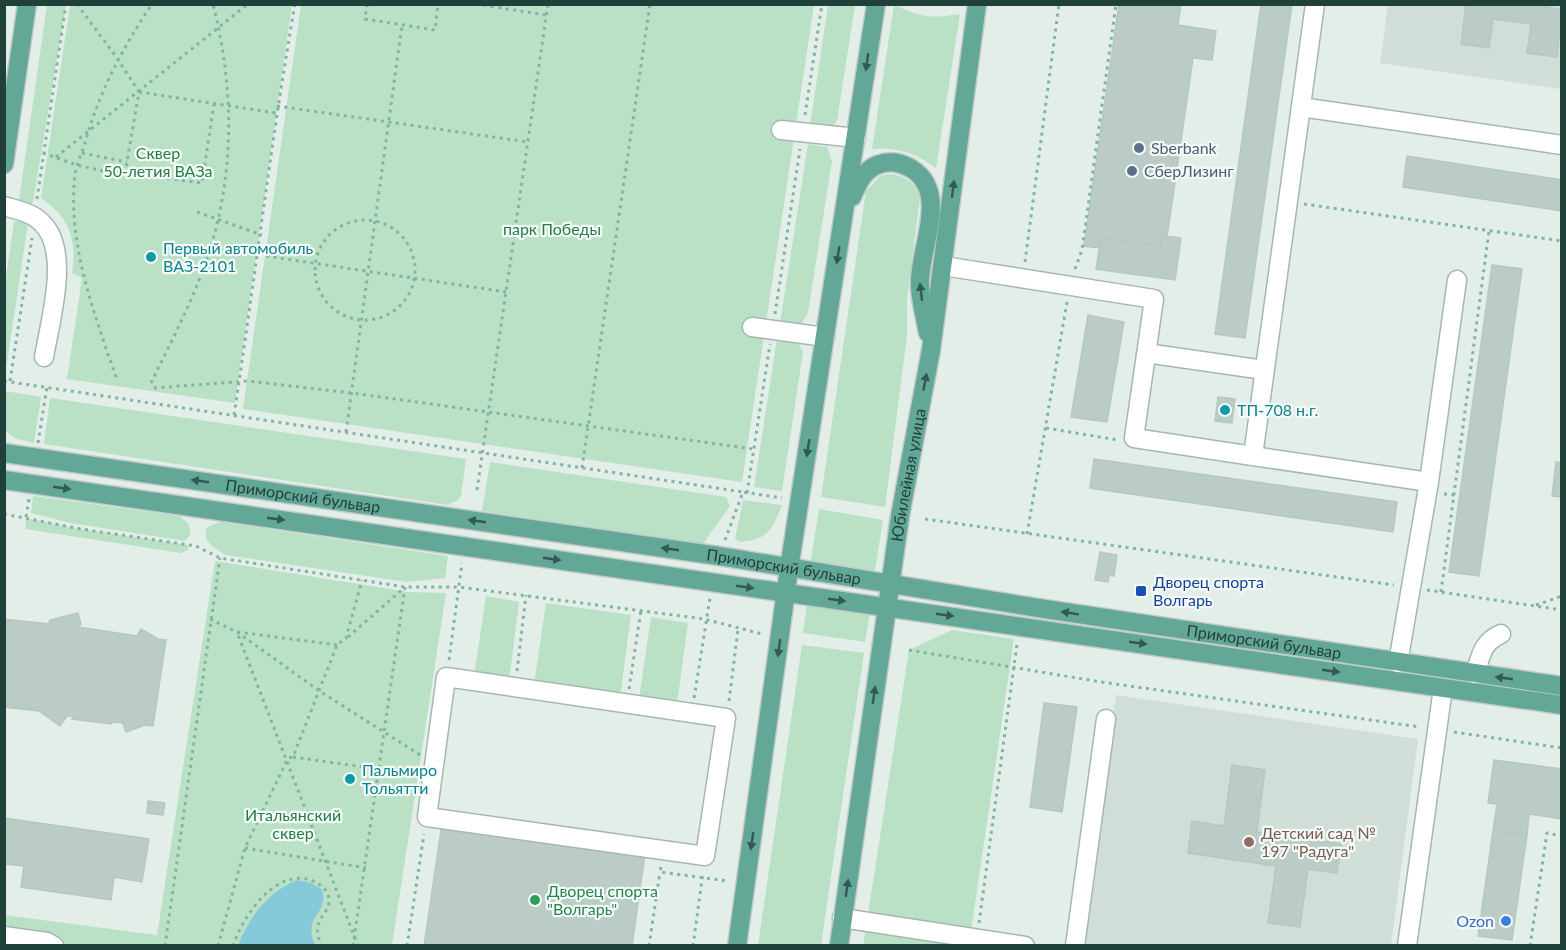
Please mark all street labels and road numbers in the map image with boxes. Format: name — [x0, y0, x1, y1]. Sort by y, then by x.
street label: Юбилейная улица — [886, 407, 929, 543]
street label: Приморский бульвар — [224, 475, 382, 516]
street label: Приморский бульвар — [705, 544, 862, 588]
street label: Приморский бульвар — [1185, 620, 1343, 662]

